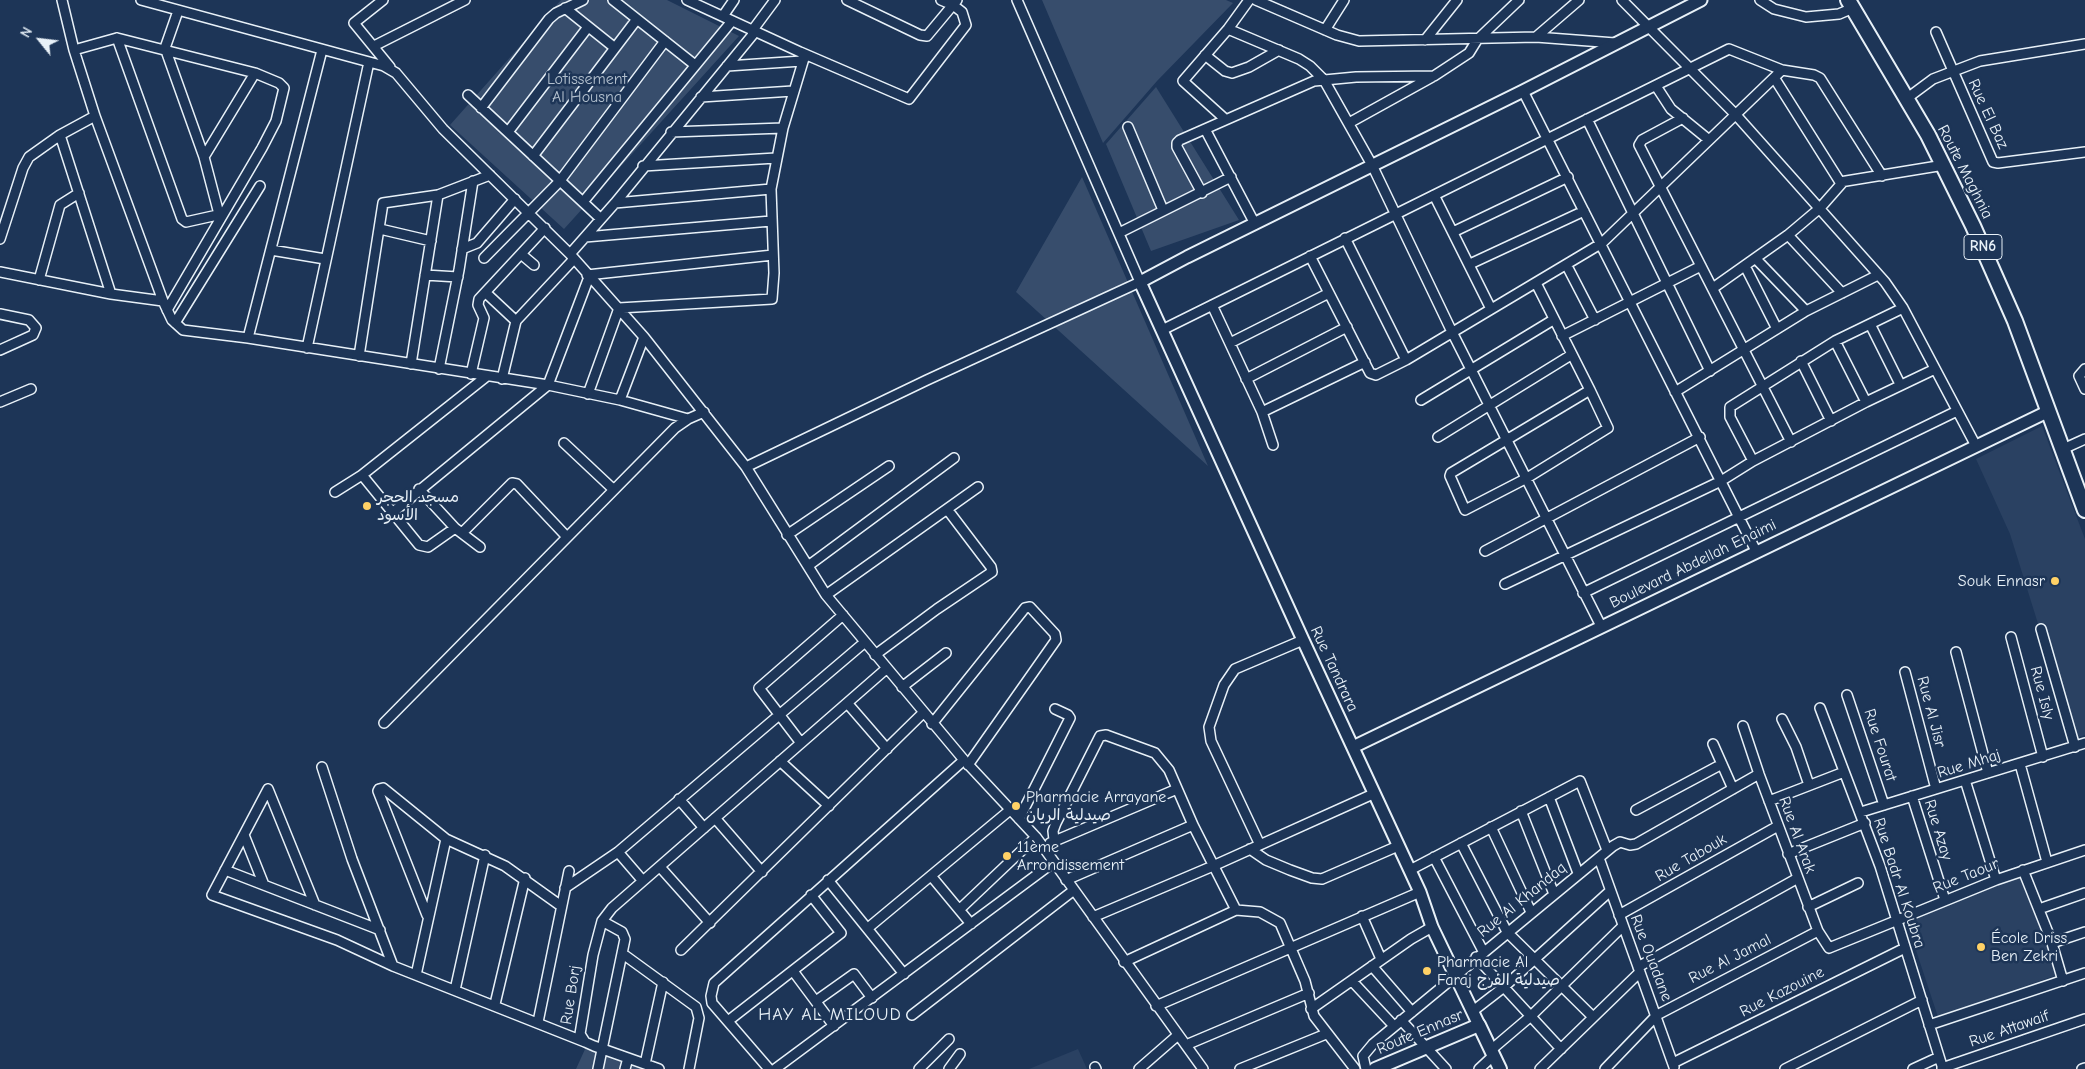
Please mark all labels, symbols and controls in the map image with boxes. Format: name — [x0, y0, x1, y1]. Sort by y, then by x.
north arrow — [15, 15, 65, 65]
text: N — [17, 24, 36, 41]
park label: Lotissement Al Housna — [547, 69, 627, 107]
street label: Rue El Baz — [1964, 76, 2012, 152]
street label: Route Maghnia — [1933, 122, 1997, 222]
road number: RN6 — [1964, 234, 2002, 260]
place label: مسجد الحجر الأسود — [377, 487, 459, 525]
marker: مسجد الحجر الأسود — [361, 500, 373, 512]
street label: Boulevard Abdellah Enaimi — [1606, 515, 1780, 613]
place label: Souk Ennasr — [1958, 571, 2045, 591]
marker: Souk Ennasr — [2049, 575, 2061, 587]
street label: Rue Tandrara — [1306, 623, 1362, 715]
street label: Rue Isly — [2026, 664, 2058, 722]
street label: Rue Al Jisr — [1912, 674, 1950, 750]
street label: Rue Fourat — [1859, 706, 1901, 784]
street label: Rue Mhaj — [1935, 745, 2003, 783]
place label: Pharmacie Arrayane صيدلية الريان — [1026, 787, 1166, 825]
street label: Rue Al Arak — [1774, 794, 1820, 876]
street label: Rue Azay — [1920, 797, 1956, 863]
marker: Pharmacie Arrayane صيدلية الريان — [1010, 800, 1022, 812]
street label: Rue Badr Al Koubra — [1869, 815, 1929, 951]
street label: Rue Tabouk — [1652, 830, 1730, 886]
place label: 11ème Arrondissement — [1017, 837, 1124, 875]
marker: 11ème Arrondissement — [1001, 850, 1013, 862]
street label: Rue Taour — [1930, 854, 2002, 898]
street label: Rue Al Khandaq — [1474, 858, 1570, 942]
street label: Rue Ouadane — [1626, 912, 1676, 1004]
place label: École Driss Ben Zekri — [1991, 928, 2067, 966]
street label: Rue Al Jamal — [1686, 930, 1774, 988]
marker: École Driss Ben Zekri — [1975, 941, 1987, 953]
place label: Pharmacie Al Faraj صيدلية الفرج — [1437, 952, 1560, 990]
street label: Rue Kazouine — [1737, 963, 1827, 1021]
street label: Rue Borj — [557, 964, 585, 1026]
marker: Pharmacie Al Faraj صيدلية الفرج — [1421, 965, 1433, 977]
district label: HAY AL MILOUD — [757, 1004, 903, 1026]
street label: Route Ennasr — [1374, 1005, 1466, 1059]
street label: Rue Attawaif — [1967, 1006, 2051, 1052]

